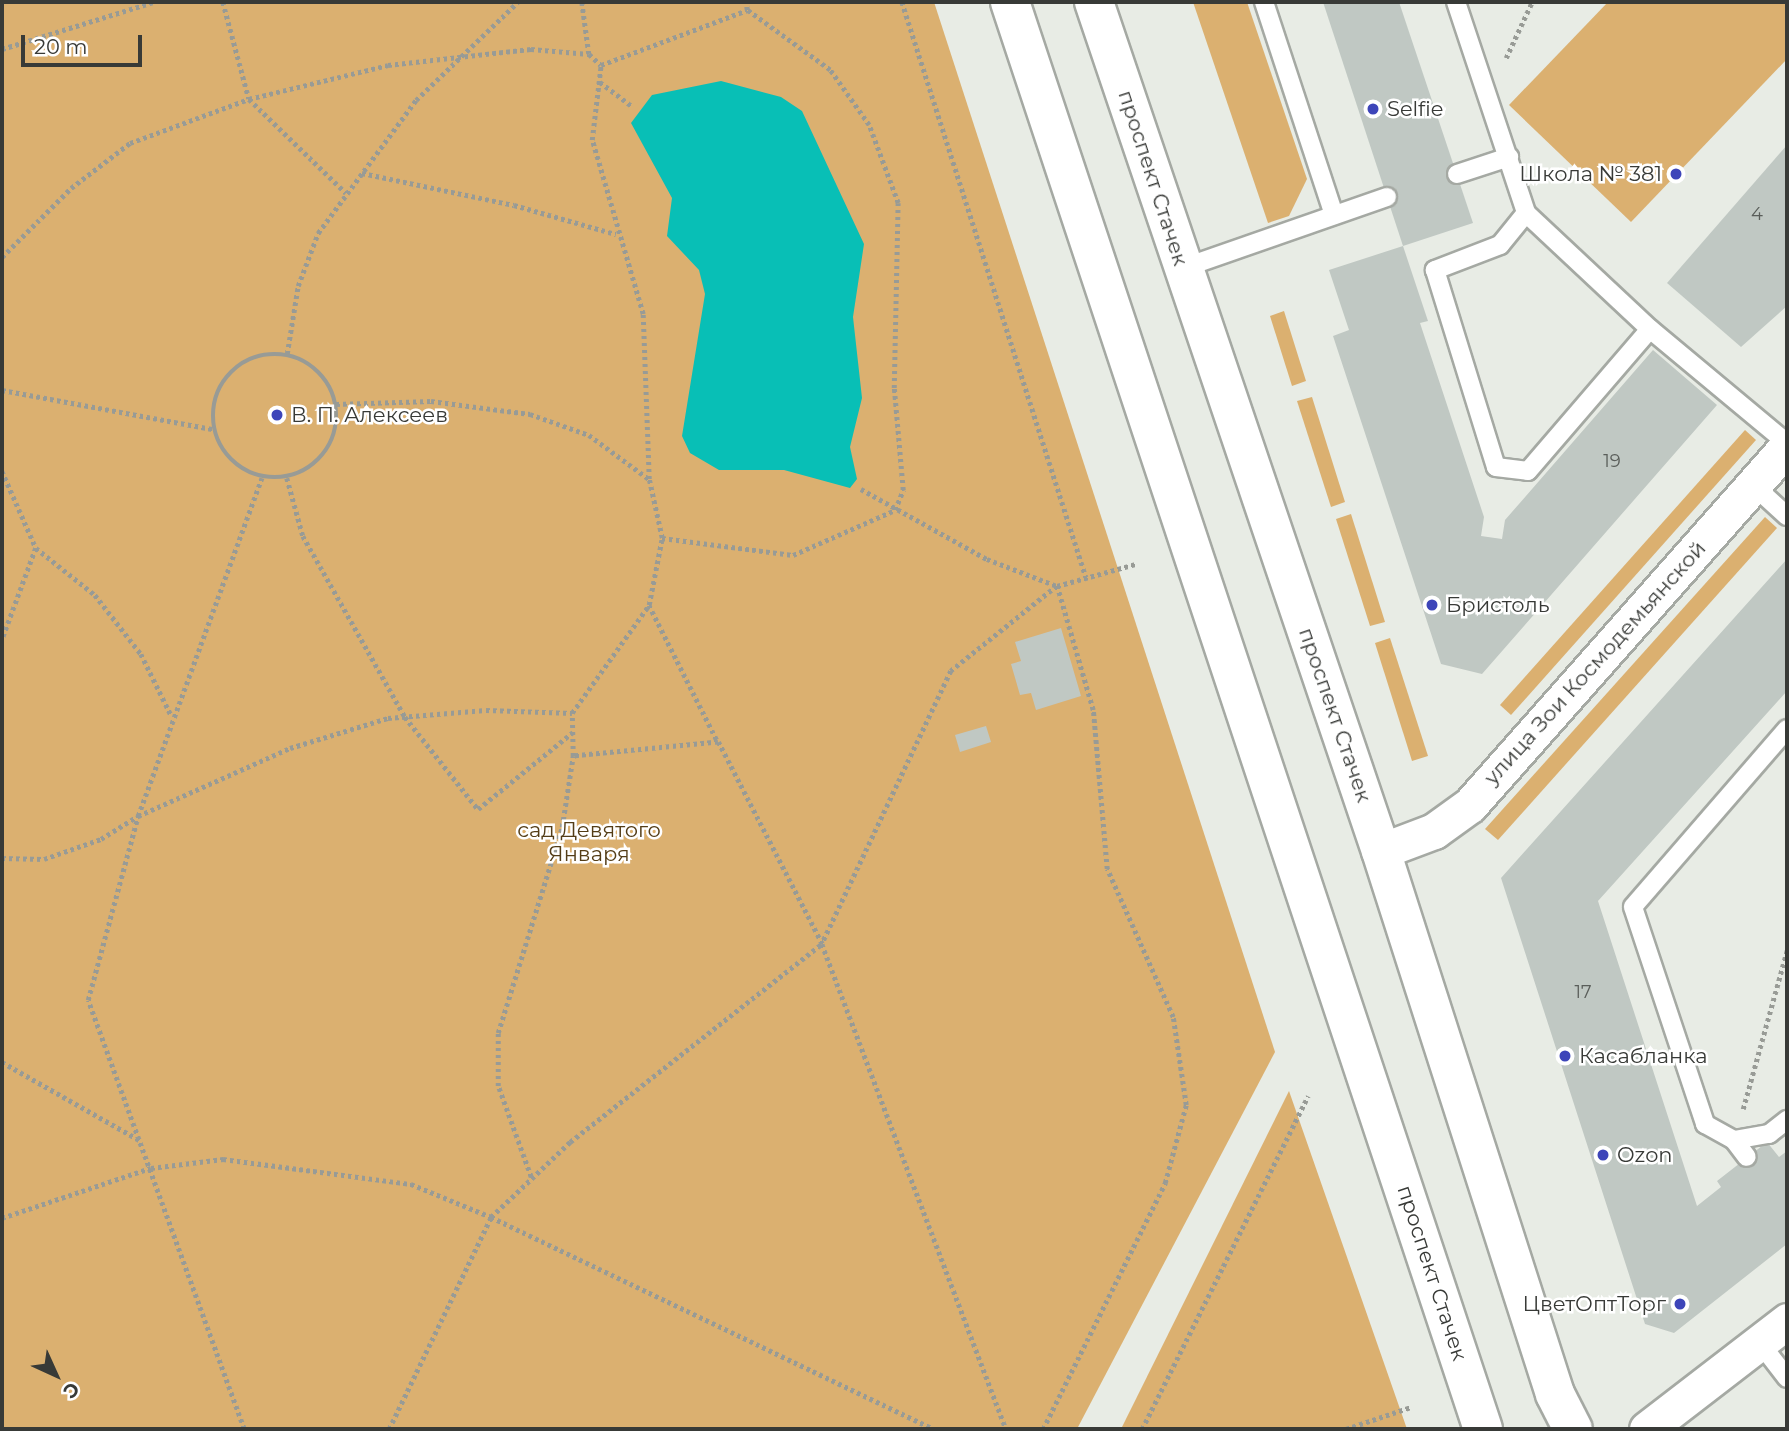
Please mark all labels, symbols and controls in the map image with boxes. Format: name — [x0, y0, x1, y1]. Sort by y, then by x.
scale bar — [24, 21, 145, 65]
text: 20 m — [34, 34, 88, 59]
street label: проспект Стачек — [1113, 87, 1193, 269]
place label: Selfie — [1387, 96, 1444, 122]
marker: Selfie — [1365, 101, 1381, 117]
place label: Школа № 381 — [1519, 161, 1662, 187]
marker: Школа № 381 — [1668, 166, 1684, 182]
house number: 4 — [1751, 203, 1763, 225]
place label: В. П. Алексеев — [291, 402, 448, 428]
marker: В. П. Алексеев — [269, 407, 285, 423]
house number: 19 — [1603, 450, 1621, 472]
street label: улица Зои Космодемьянской — [1479, 536, 1711, 790]
place label: Бристоль — [1446, 592, 1550, 618]
marker: Бристоль — [1424, 597, 1440, 613]
street label: проспект Стачек — [1293, 624, 1377, 806]
park label: сад Девятого Января — [517, 817, 661, 867]
house number: 17 — [1574, 981, 1592, 1003]
place label: Касабланка — [1579, 1043, 1707, 1069]
marker: Касабланка — [1557, 1048, 1573, 1064]
place label: Ozon — [1617, 1142, 1673, 1168]
marker: Ozon — [1595, 1147, 1611, 1163]
street label: проспект Стачек — [1392, 1182, 1472, 1364]
place label: ЦветОптТорг — [1523, 1291, 1666, 1317]
marker: ЦветОптТорг — [1672, 1296, 1688, 1312]
north arrow — [21, 1340, 91, 1410]
text: С — [58, 1377, 84, 1403]

